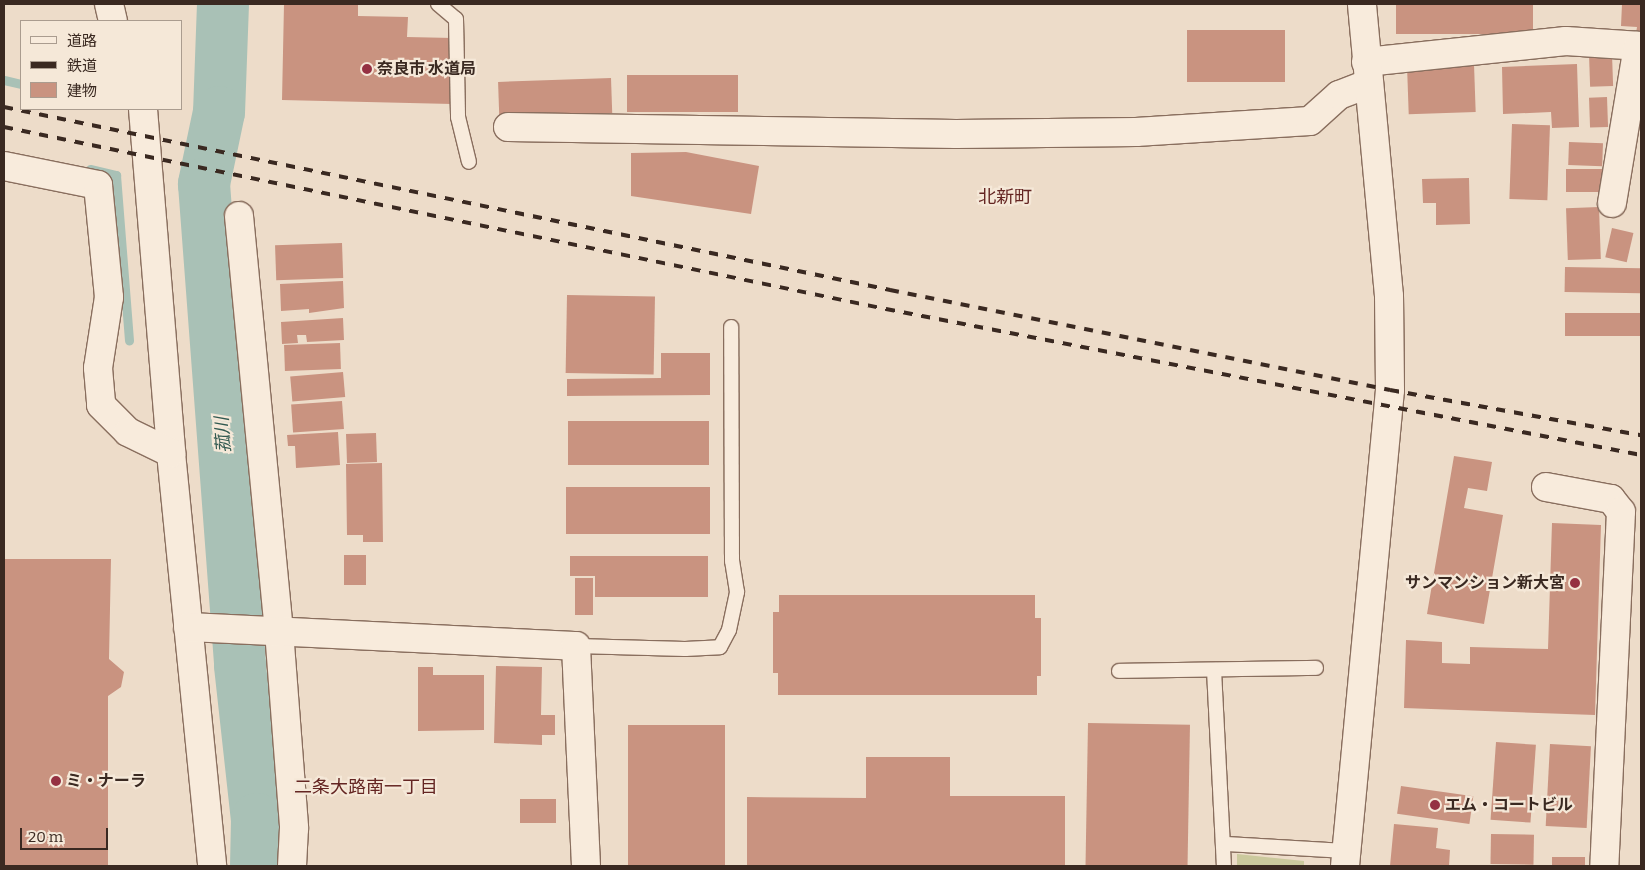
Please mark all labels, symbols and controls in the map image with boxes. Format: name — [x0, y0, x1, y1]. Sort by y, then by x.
legend — [20, 20, 182, 110]
text: 道路 — [67, 32, 97, 50]
text: 鉄道 — [67, 57, 97, 75]
place label: 奈良市 水道局 — [377, 59, 476, 79]
marker: 奈良市 水道局 — [361, 63, 373, 75]
text: 建物 — [67, 82, 97, 100]
district label: 北新町 — [978, 186, 1032, 208]
water label: 菰川 — [211, 416, 235, 454]
place label: サンマンション新大宮 — [1405, 573, 1565, 593]
marker: サンマンション新大宮 — [1569, 577, 1581, 589]
place label: ミ・ナーラ — [66, 771, 146, 791]
marker: ミ・ナーラ — [50, 775, 62, 787]
district label: 二条大路南一丁目 — [294, 776, 438, 798]
place label: エム・コートビル — [1445, 795, 1573, 815]
marker: エム・コートビル — [1429, 799, 1441, 811]
scale bar — [22, 818, 110, 850]
text: 20 m — [28, 828, 63, 846]

